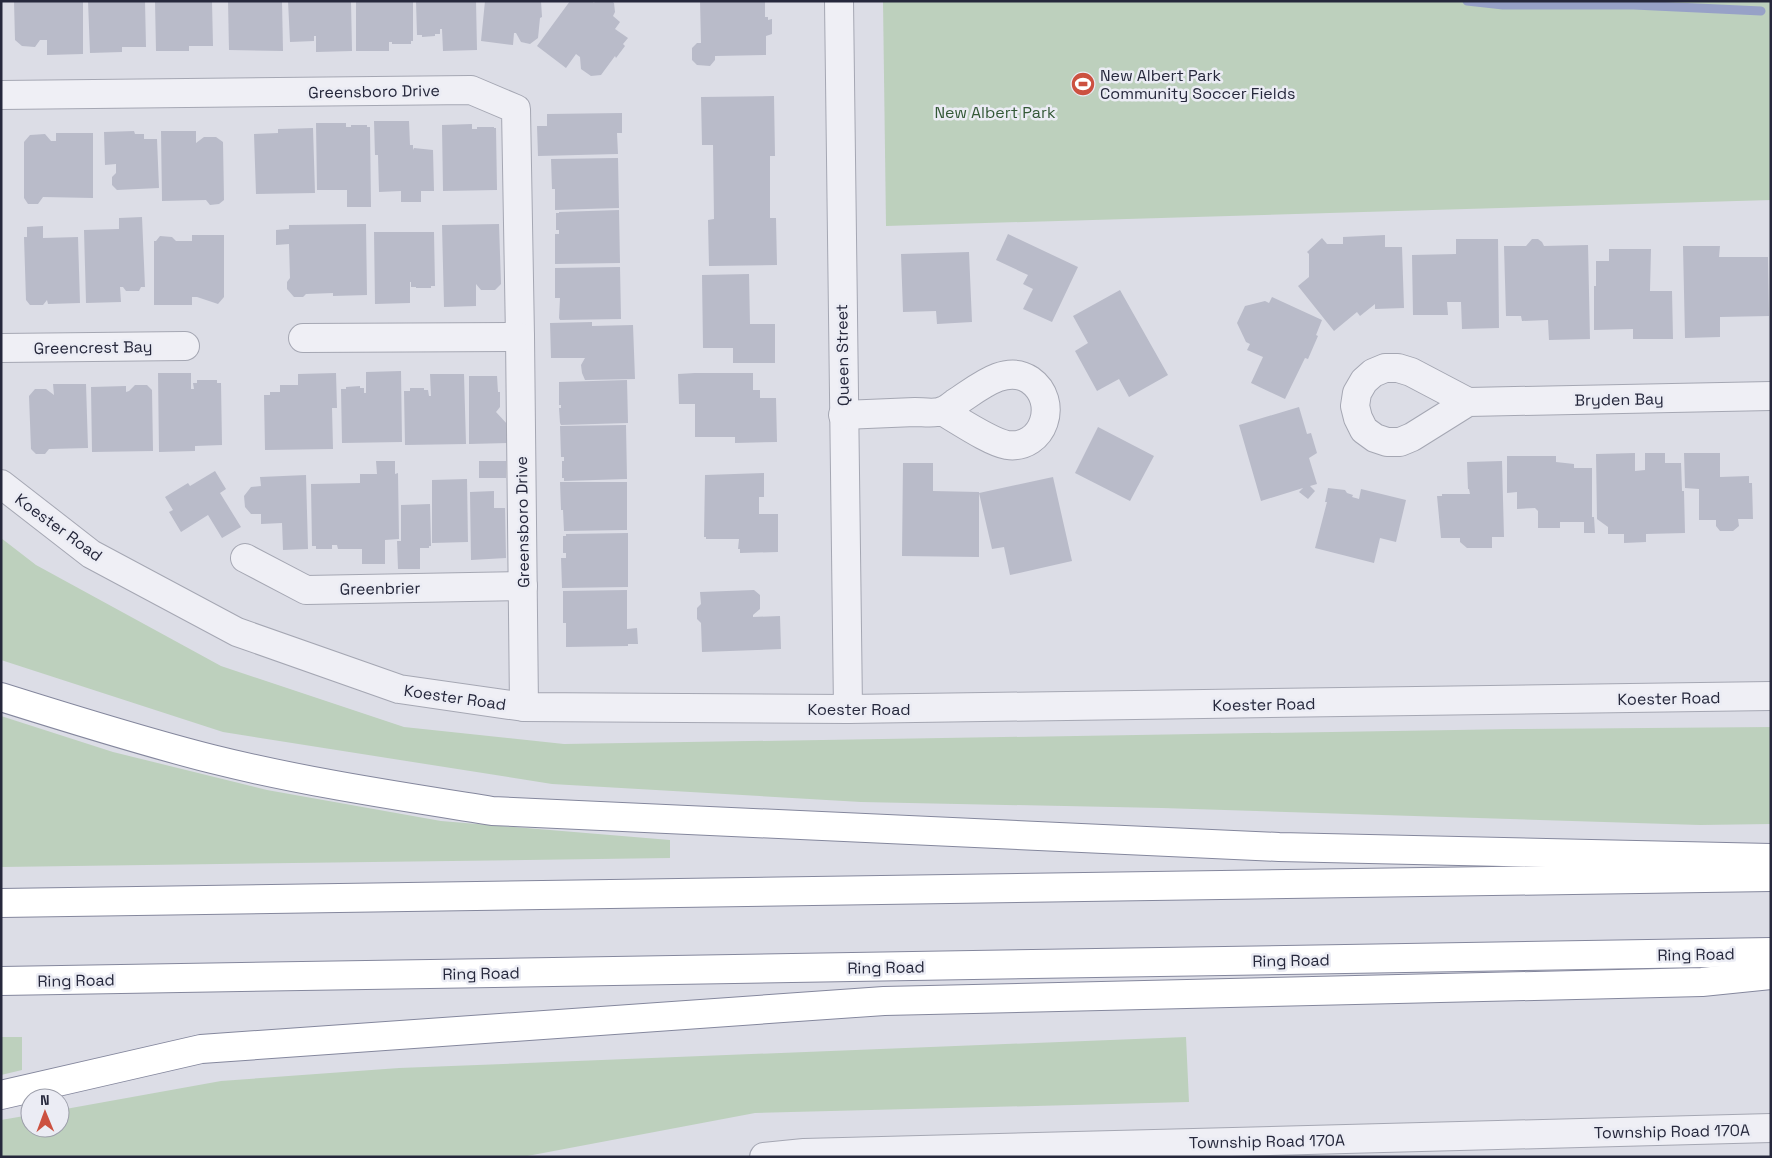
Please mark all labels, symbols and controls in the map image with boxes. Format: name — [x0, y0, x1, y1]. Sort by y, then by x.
place label: New Albert Park Community Soccer Fields — [1100, 65, 1295, 104]
sports icon: New Albert Park Community Soccer Fields — [1070, 71, 1096, 97]
street label: Greensboro Drive — [308, 80, 440, 103]
park label: New Albert Park — [934, 102, 1056, 123]
street label: Queen Street — [831, 304, 854, 406]
street label: Greencrest Bay — [33, 336, 153, 359]
street label: Bryden Bay — [1574, 388, 1664, 411]
street label: Greensboro Drive — [511, 456, 534, 588]
street label: Koester Road — [11, 489, 107, 566]
street label: Greenbrier — [339, 577, 421, 600]
street label: Koester Road — [402, 680, 507, 715]
street label: Koester Road — [1617, 687, 1721, 710]
street label: Koester Road — [1212, 693, 1316, 716]
street label: Koester Road — [807, 699, 911, 720]
street label: Ring Road — [1657, 943, 1735, 966]
street label: Ring Road — [1252, 949, 1330, 972]
street label: Ring Road — [847, 956, 925, 979]
street label: Ring Road — [442, 962, 520, 985]
street label: Ring Road — [37, 969, 115, 992]
north arrow — [20, 1088, 70, 1138]
text: N — [40, 1091, 50, 1109]
street label: Township Road 170A — [1594, 1120, 1750, 1143]
street label: Township Road 170A — [1189, 1130, 1345, 1153]

